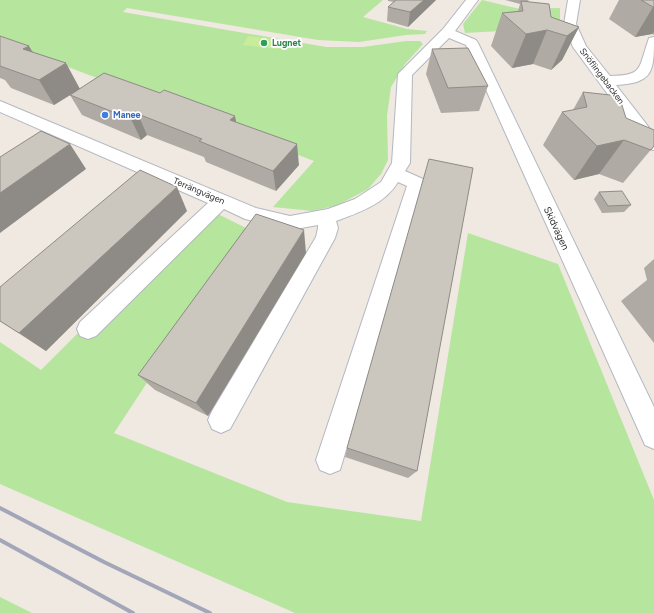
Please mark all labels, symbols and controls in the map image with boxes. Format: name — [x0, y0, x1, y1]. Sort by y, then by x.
place label: Lugnet — [272, 37, 301, 48]
marker: Lugnet — [259, 38, 269, 48]
street label: Snöflingebacken — [578, 46, 627, 106]
place label: Manee — [113, 109, 141, 120]
marker: Manee — [100, 110, 110, 120]
street label: Terrängvägen — [172, 175, 227, 206]
street label: Skidvägen — [541, 204, 572, 252]

